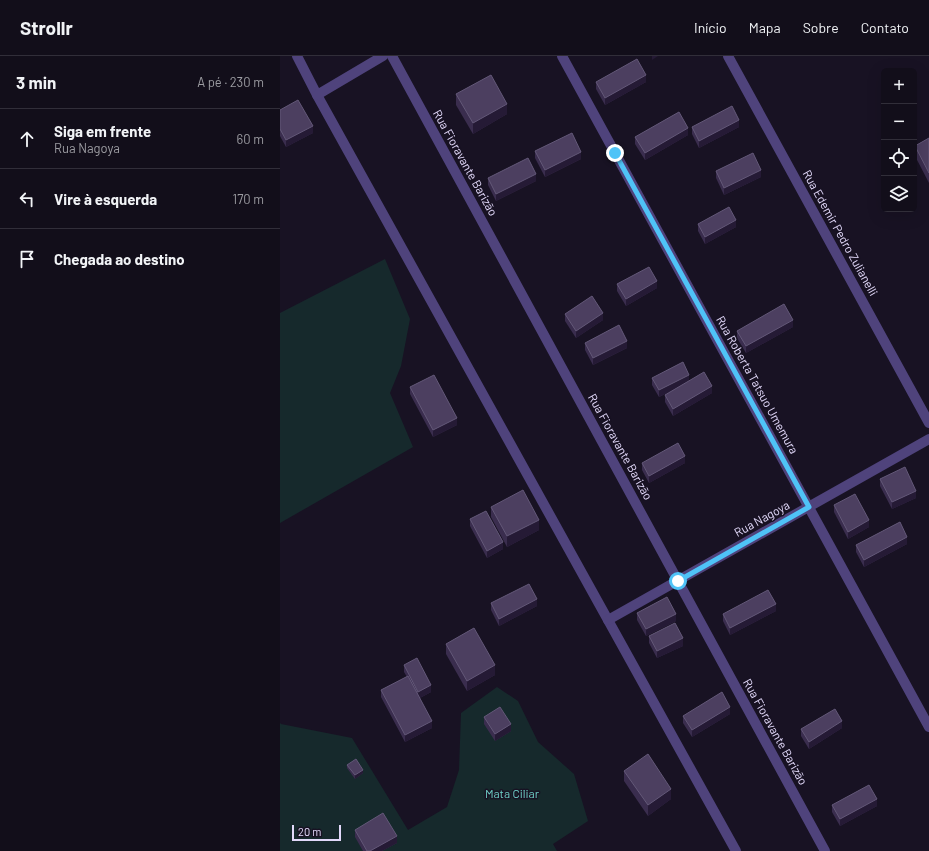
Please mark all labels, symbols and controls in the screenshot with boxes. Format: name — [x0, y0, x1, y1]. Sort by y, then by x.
text: Strollr — [20, 16, 73, 39]
text: Início — [694, 19, 727, 36]
text: Mapa — [749, 19, 781, 36]
text: Sobre — [803, 19, 839, 36]
text: Contato — [861, 19, 909, 36]
map controls — [881, 68, 917, 212]
button: + — [881, 68, 917, 104]
text: 3 min — [16, 72, 56, 92]
text: A pé · 230 m — [197, 74, 264, 90]
button: − — [881, 104, 917, 140]
street label: Rua Fioravante Barizão — [431, 107, 501, 218]
text: Siga em frente — [54, 122, 151, 140]
icon: ahead — [16, 128, 38, 150]
text: 60 m — [237, 131, 264, 147]
text: Rua Nagoya — [54, 140, 120, 156]
button: locate — [881, 140, 917, 176]
route end — [606, 144, 624, 162]
street label: Rua Edemir Pedro Zulianelli — [800, 167, 881, 298]
button: layers — [881, 176, 917, 212]
icon: left — [16, 188, 38, 210]
text: Vire à esquerda — [54, 190, 157, 208]
text: 170 m — [233, 191, 264, 207]
icon: arrive — [16, 248, 38, 270]
text: Chegada ao destino — [54, 250, 185, 268]
street label: Rua Roberta Tatsuo Umemura — [714, 313, 802, 456]
street label: Rua Fioravante Barizão — [586, 391, 656, 502]
street label: Rua Nagoya — [732, 497, 792, 539]
route start — [669, 572, 687, 590]
street label: Rua Fioravante Barizão — [741, 676, 811, 787]
park label: Mata Ciliar — [485, 786, 540, 800]
scale bar — [292, 823, 341, 842]
text: 20 m — [298, 825, 321, 838]

